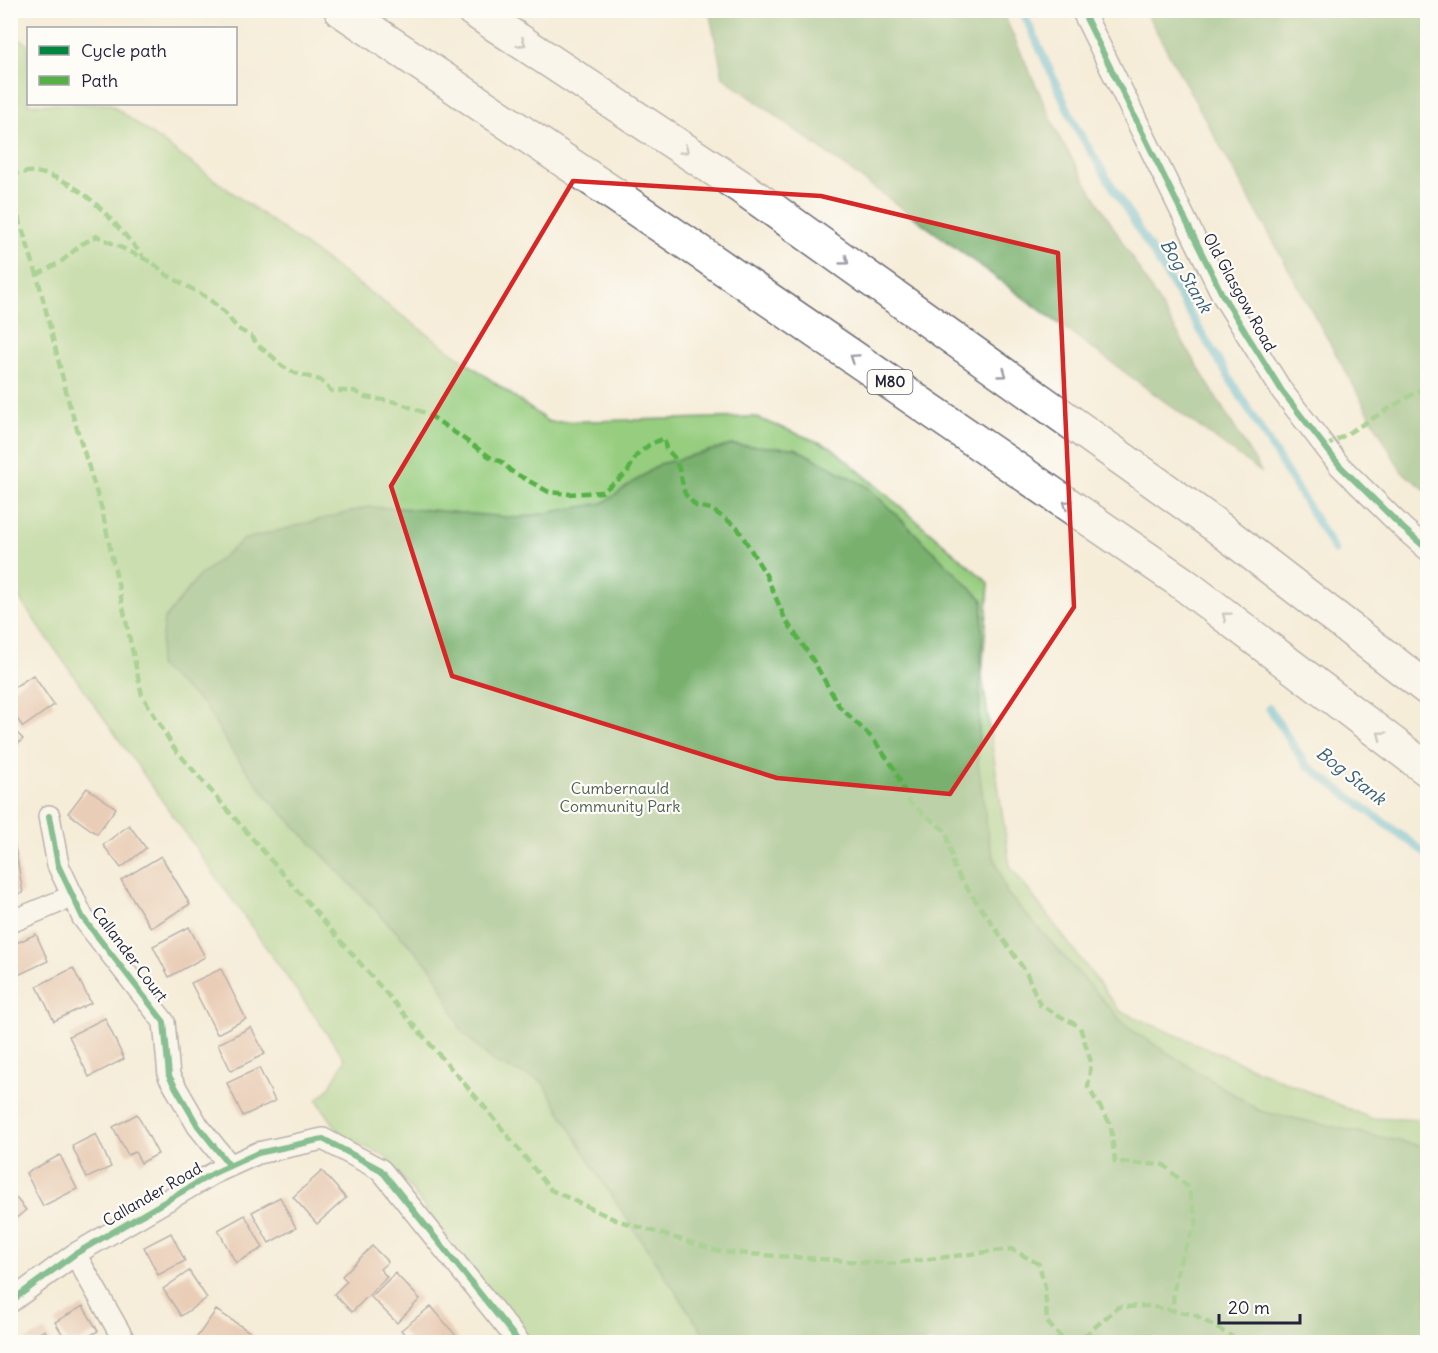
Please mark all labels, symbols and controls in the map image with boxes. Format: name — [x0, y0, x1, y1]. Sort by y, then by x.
legend — [27, 27, 237, 105]
one-way arrow — [515, 35, 526, 46]
text: Cycle path — [81, 39, 167, 62]
text: Path — [81, 69, 118, 92]
one-way arrow — [678, 142, 689, 153]
street label: Old Glasgow Road — [1199, 229, 1281, 355]
water label: Bog Stank — [1155, 235, 1218, 318]
one-way arrow — [838, 254, 849, 265]
one-way arrow — [850, 354, 861, 365]
one-way arrow — [997, 367, 1008, 378]
road number: M80 — [868, 370, 912, 394]
one-way arrow — [1062, 500, 1073, 511]
one-way arrow — [1222, 613, 1233, 624]
one-way arrow — [1377, 731, 1388, 742]
water label: Bog Stank — [1312, 741, 1392, 811]
park label: Cumbernauld Community Park — [560, 778, 680, 816]
street label: Callander Court — [88, 902, 173, 1006]
street label: Callander Road — [99, 1158, 205, 1230]
scale bar — [1219, 1287, 1300, 1325]
text: 20 m — [1228, 1296, 1270, 1319]

